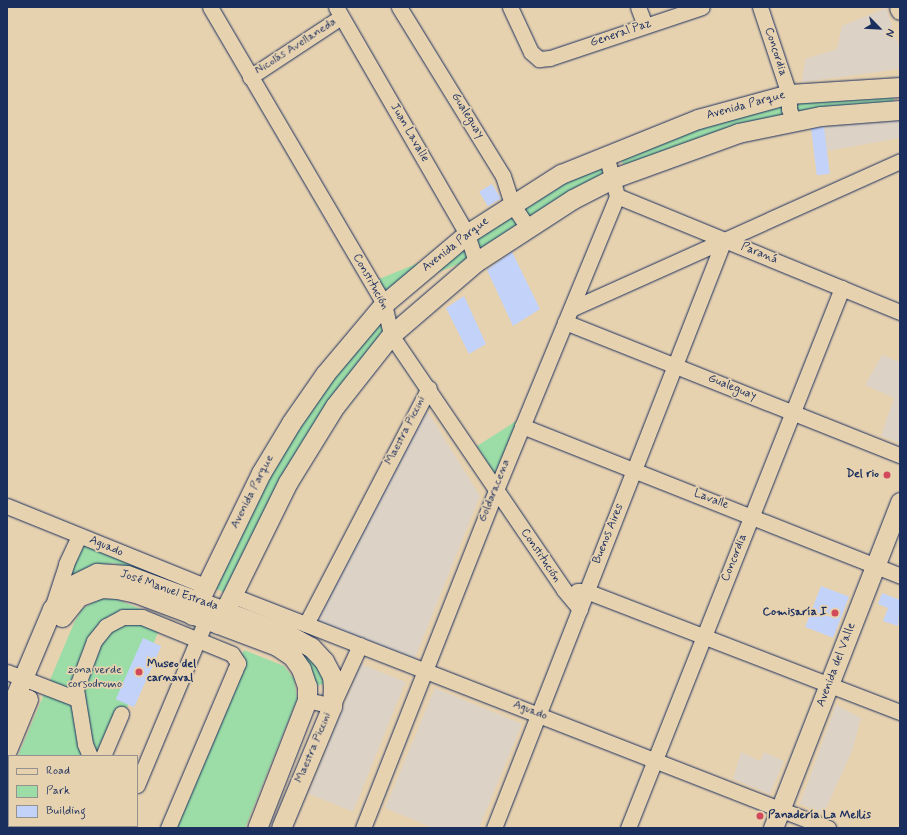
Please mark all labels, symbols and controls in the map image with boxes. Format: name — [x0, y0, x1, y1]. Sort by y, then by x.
north arrow — [859, 8, 899, 48]
street label: Nicolás Avellaneda — [253, 16, 339, 78]
street label: General Paz — [588, 17, 654, 51]
street label: Concordia — [760, 26, 790, 78]
text: N — [882, 27, 898, 39]
street label: Avenida Parque — [706, 89, 786, 123]
street label: Gualeguay — [447, 91, 487, 141]
street label: Juan Lavalle — [387, 101, 431, 165]
street label: Avenida Parque — [421, 215, 491, 275]
street label: Paraná — [738, 240, 780, 268]
street label: Constitución — [349, 252, 391, 312]
street label: Gualeguay — [706, 372, 758, 404]
street label: Maestra Piccini — [383, 394, 429, 468]
street label: Avenida Parque — [229, 454, 277, 530]
street label: Goldaracena — [476, 458, 514, 524]
place label: Del rio — [847, 468, 879, 482]
marker: Del rio — [882, 470, 892, 480]
street label: Lavalle — [691, 487, 731, 513]
street label: Buenos Aires — [590, 502, 628, 566]
street label: Constitución — [517, 526, 563, 586]
street label: Concordia — [719, 532, 751, 584]
street label: Aguado — [87, 533, 125, 561]
street label: José Manuel Estrada — [118, 567, 220, 615]
place label: Comisaría I — [763, 606, 827, 620]
marker: Comisaría I — [830, 608, 840, 618]
street label: Avenida del Valle — [815, 622, 859, 708]
place label: Museo del carnaval — [147, 658, 196, 686]
park label: zona verde corsodromo — [68, 664, 122, 692]
marker: Museo del carnaval — [134, 667, 144, 677]
street label: Aguado — [511, 698, 549, 724]
street label: Maestra Piccini — [293, 711, 335, 785]
legend — [8, 755, 138, 827]
text: Road — [46, 763, 70, 779]
text: Park — [46, 783, 70, 799]
text: Building — [46, 803, 86, 819]
place label: Panadería La Mellis — [768, 809, 871, 823]
marker: Panadería La Mellis — [755, 811, 765, 821]

